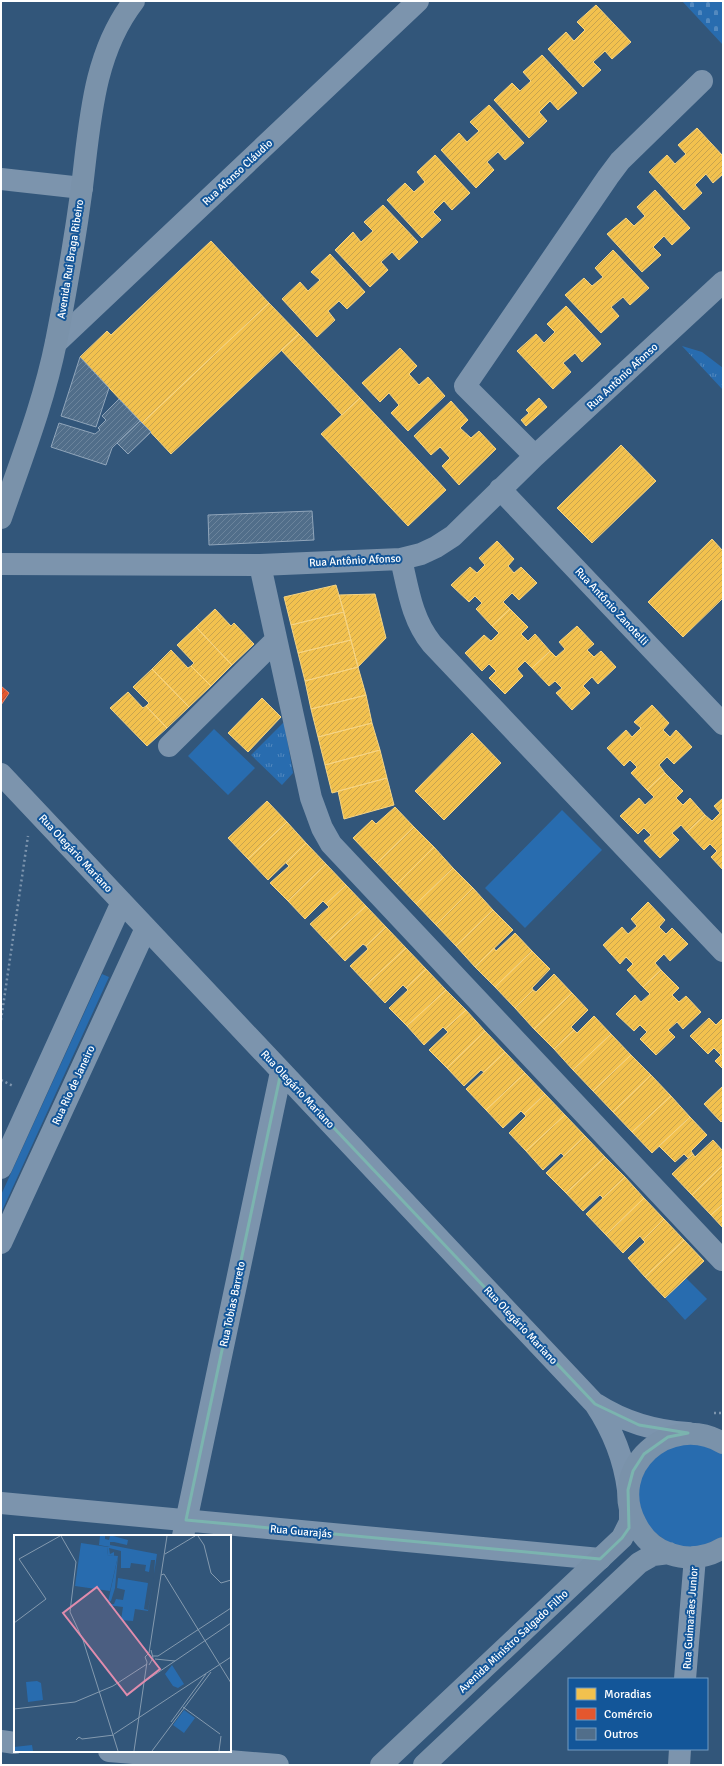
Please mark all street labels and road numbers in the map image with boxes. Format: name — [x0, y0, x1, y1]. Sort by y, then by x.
street label: Rua Afonso Cláudio — [200, 136, 275, 208]
street label: Avenida Rui Braga Ribeiro — [55, 198, 86, 320]
street label: Rua Antônio Afonso — [584, 340, 661, 413]
street label: Rua Antônio Afonso — [309, 552, 402, 569]
street label: Rua Antônio Zanotelli — [572, 565, 651, 648]
street label: Rua Olegário Mariano — [36, 812, 115, 895]
street label: Rua Rio de Janeiro — [49, 1043, 98, 1127]
street label: Rua Olegário Mariano — [258, 1048, 337, 1131]
street label: Rua Tobias Barreto — [217, 1260, 248, 1348]
street label: Rua Olegário Mariano — [481, 1284, 560, 1367]
street label: Rua Guarajás — [269, 1522, 333, 1541]
street label: Rua Guimarães Junior — [680, 1566, 701, 1670]
street label: Avenida Ministro Salgado Filho — [456, 1587, 571, 1696]

